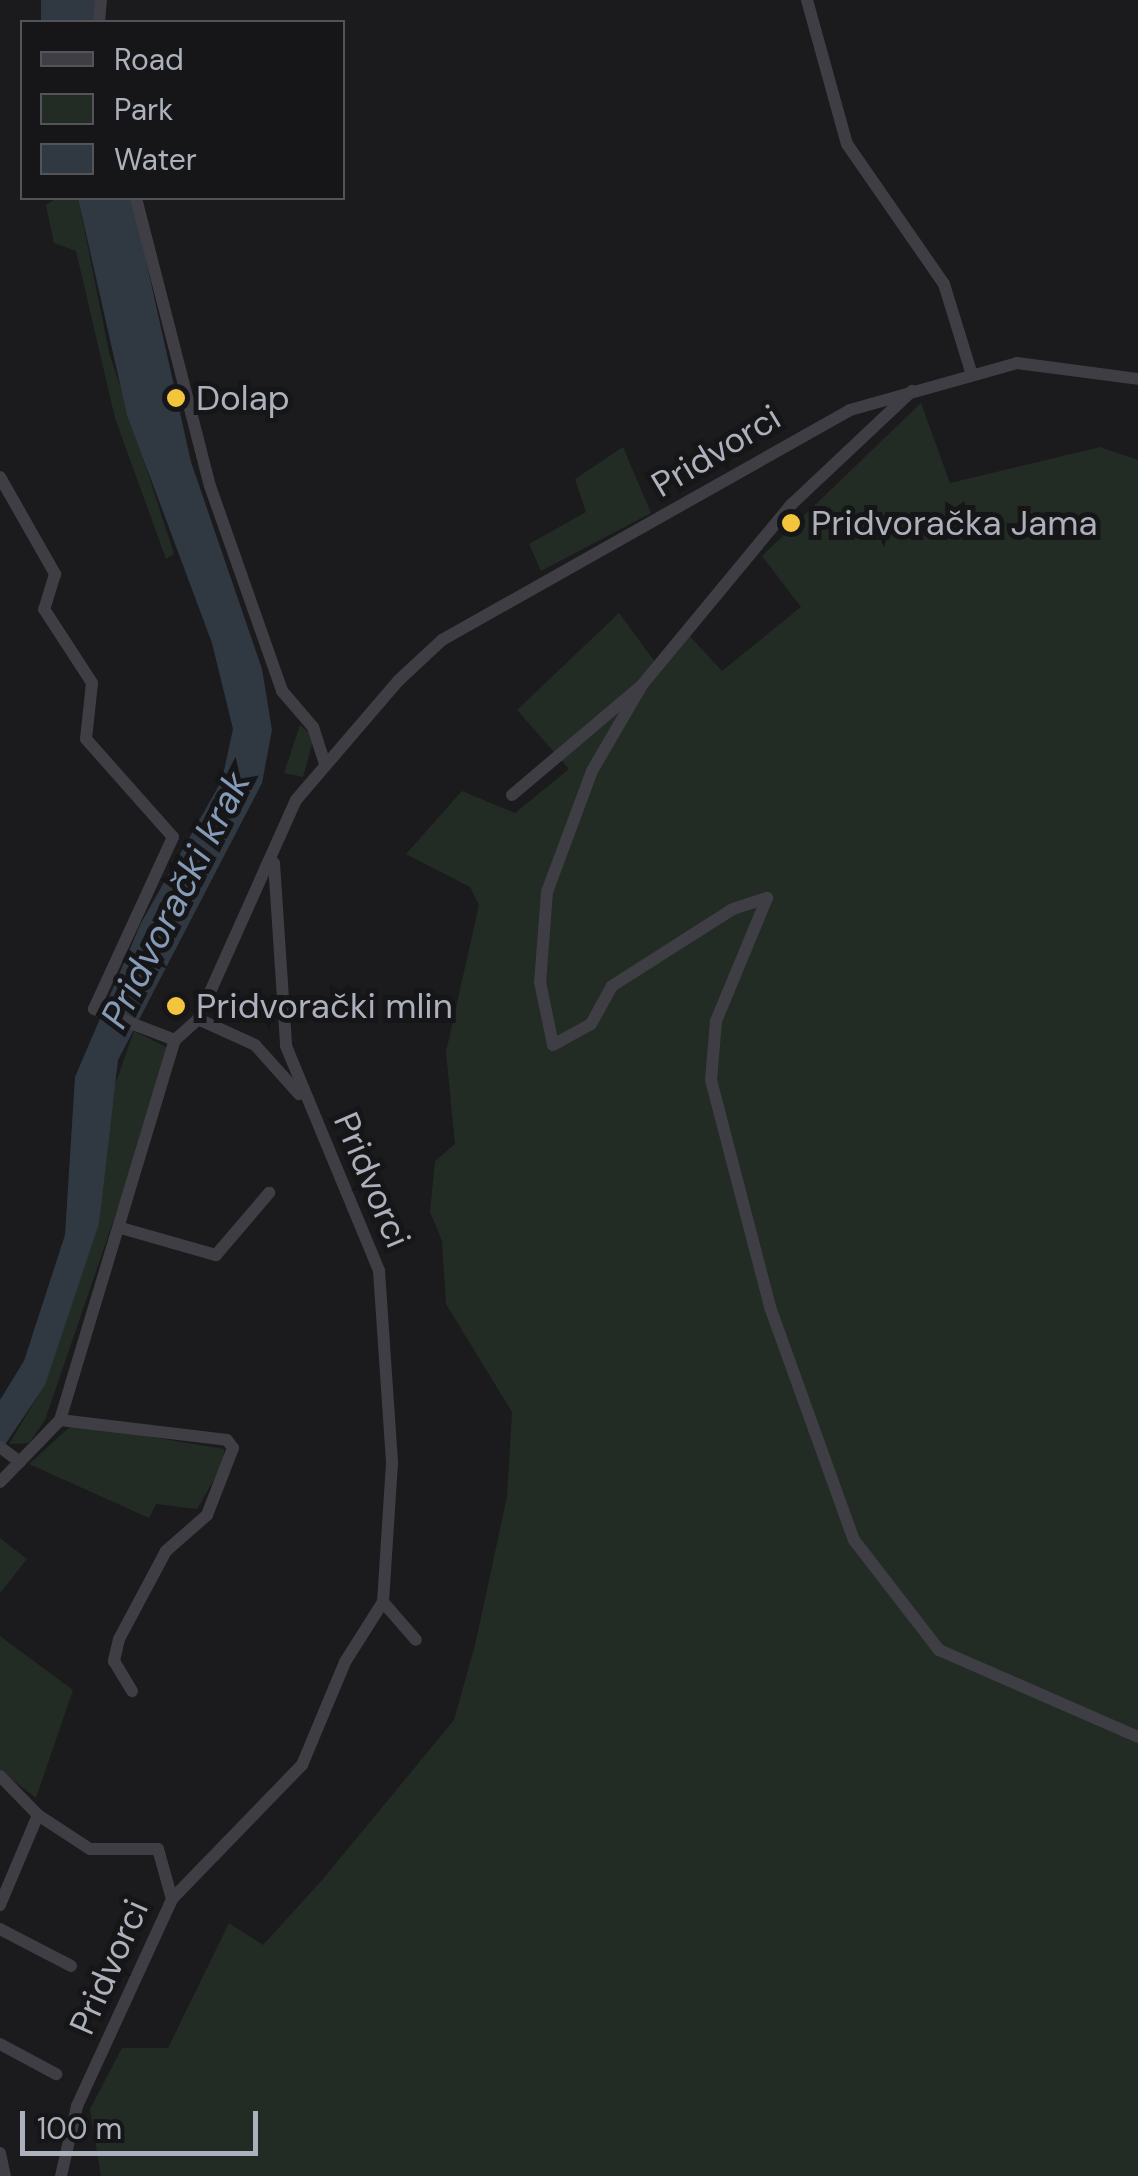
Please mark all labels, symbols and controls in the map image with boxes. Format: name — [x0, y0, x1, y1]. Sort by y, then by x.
legend — [20, 20, 345, 200]
text: Road — [114, 40, 184, 79]
text: Park — [114, 90, 173, 129]
text: Water — [114, 140, 197, 179]
place label: Dolap — [196, 377, 290, 419]
marker: Dolap — [165, 387, 187, 409]
street label: Pridvorci — [644, 396, 788, 506]
place label: Pridvoračka Jama — [811, 502, 1098, 544]
marker: Pridvoračka Jama — [780, 512, 802, 534]
water label: Pridvorački krak — [92, 764, 260, 1036]
place label: Pridvorački mlin — [196, 985, 453, 1027]
marker: Pridvorački mlin — [165, 995, 187, 1017]
street label: Pridvorci — [325, 1106, 419, 1254]
street label: Pridvorci — [61, 1893, 157, 2041]
scale bar — [25, 2091, 262, 2153]
text: 100 m — [37, 2109, 122, 2148]

